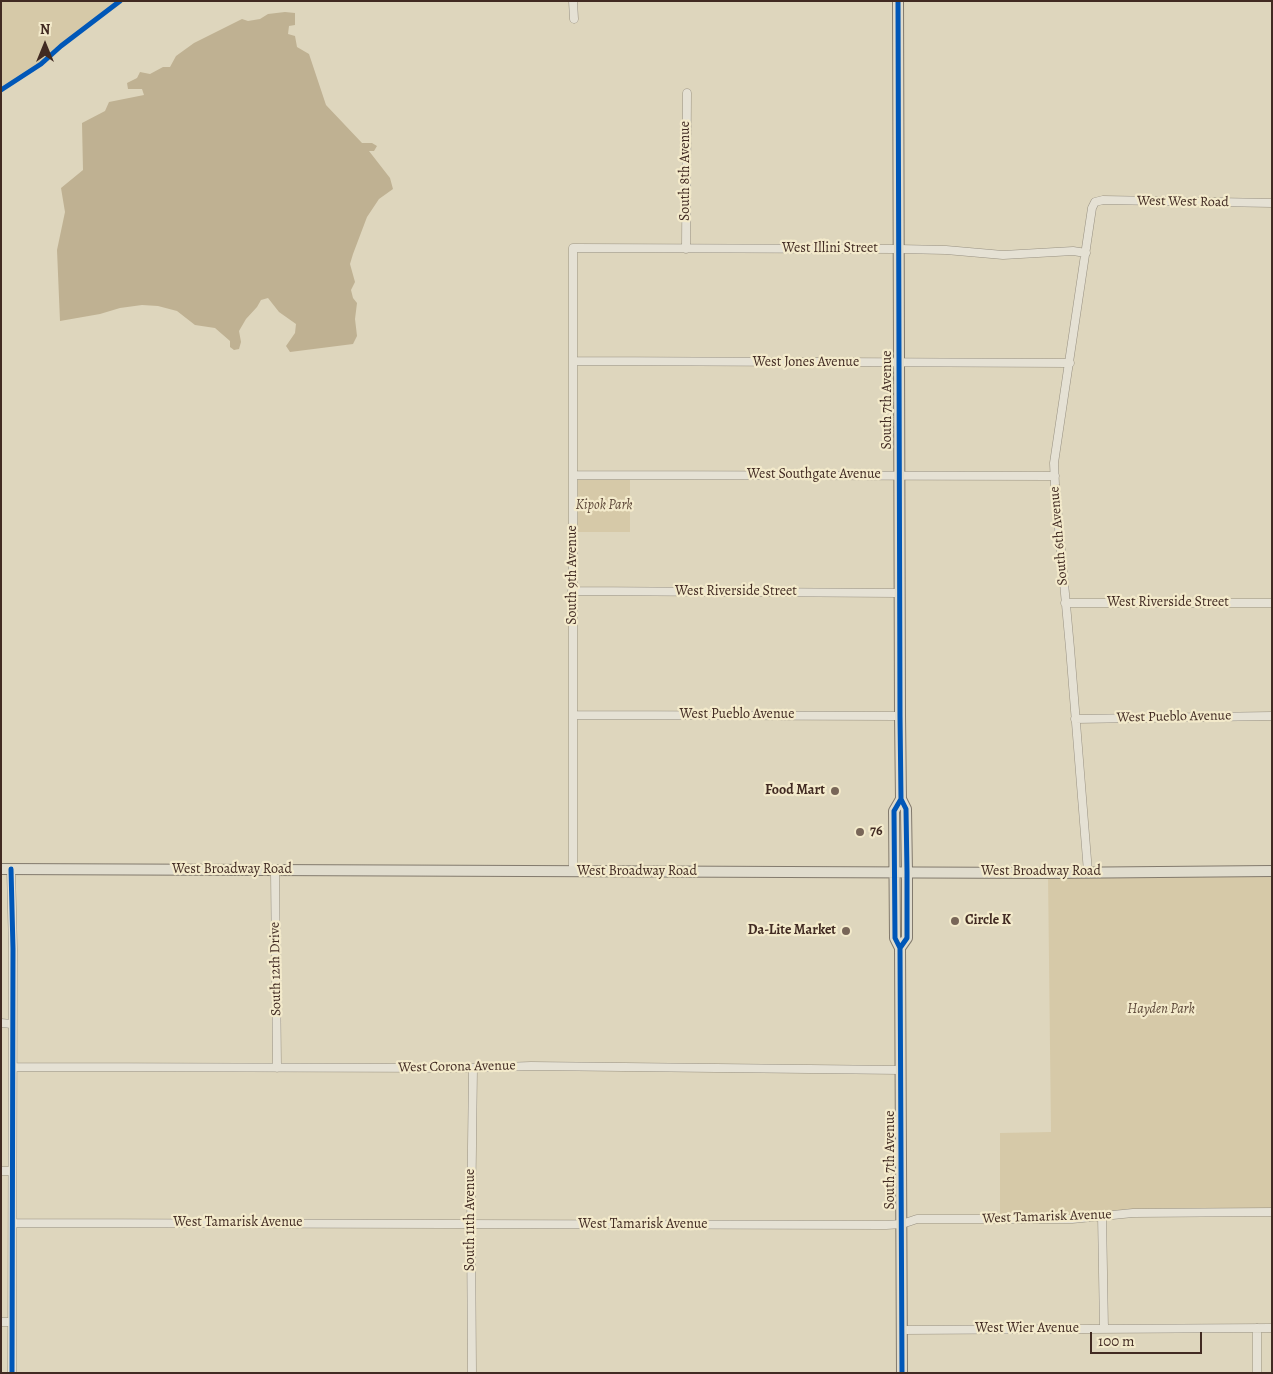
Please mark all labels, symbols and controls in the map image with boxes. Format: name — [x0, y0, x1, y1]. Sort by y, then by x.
north arrow — [20, 20, 70, 70]
text: N — [40, 20, 50, 39]
street label: South 8th Avenue — [678, 121, 694, 221]
street label: West West Road — [1137, 193, 1229, 211]
street label: West Illini Street — [782, 241, 878, 257]
street label: South 7th Avenue — [880, 351, 896, 449]
street label: West Jones Avenue — [753, 355, 859, 371]
street label: West Southgate Avenue — [747, 467, 881, 483]
street label: South 6th Avenue — [1046, 486, 1072, 586]
park label: Kipok Park — [575, 498, 633, 514]
street label: South 9th Avenue — [565, 525, 581, 625]
street label: West Riverside Street — [675, 584, 797, 600]
street label: West Riverside Street — [1107, 595, 1229, 611]
street label: West Pueblo Avenue — [680, 707, 794, 723]
street label: West Pueblo Avenue — [1116, 708, 1232, 726]
place label: Food Mart — [765, 783, 825, 799]
marker: Food Mart — [829, 785, 841, 797]
place label: 76 — [870, 824, 883, 840]
marker: 76 — [854, 826, 866, 838]
street label: West Broadway Road — [172, 862, 292, 878]
street label: West Broadway Road — [577, 864, 697, 880]
street label: West Broadway Road — [981, 864, 1101, 880]
place label: Circle K — [965, 913, 1011, 929]
marker: Circle K — [949, 915, 961, 927]
street label: South 12th Drive — [267, 922, 285, 1016]
place label: Da-Lite Market — [748, 923, 836, 939]
marker: Da-Lite Market — [840, 925, 852, 937]
park label: Hayden Park — [1127, 1002, 1195, 1018]
street label: West Corona Avenue — [398, 1058, 516, 1076]
street label: South 7th Avenue — [883, 1111, 899, 1209]
street label: South 11th Avenue — [463, 1169, 479, 1271]
street label: West Tamarisk Avenue — [982, 1206, 1112, 1228]
street label: West Tamarisk Avenue — [173, 1215, 303, 1231]
street label: West Tamarisk Avenue — [578, 1217, 708, 1233]
street label: West Wier Avenue — [975, 1321, 1079, 1337]
scale bar — [1093, 1322, 1206, 1354]
text: 100 m — [1098, 1331, 1135, 1351]

